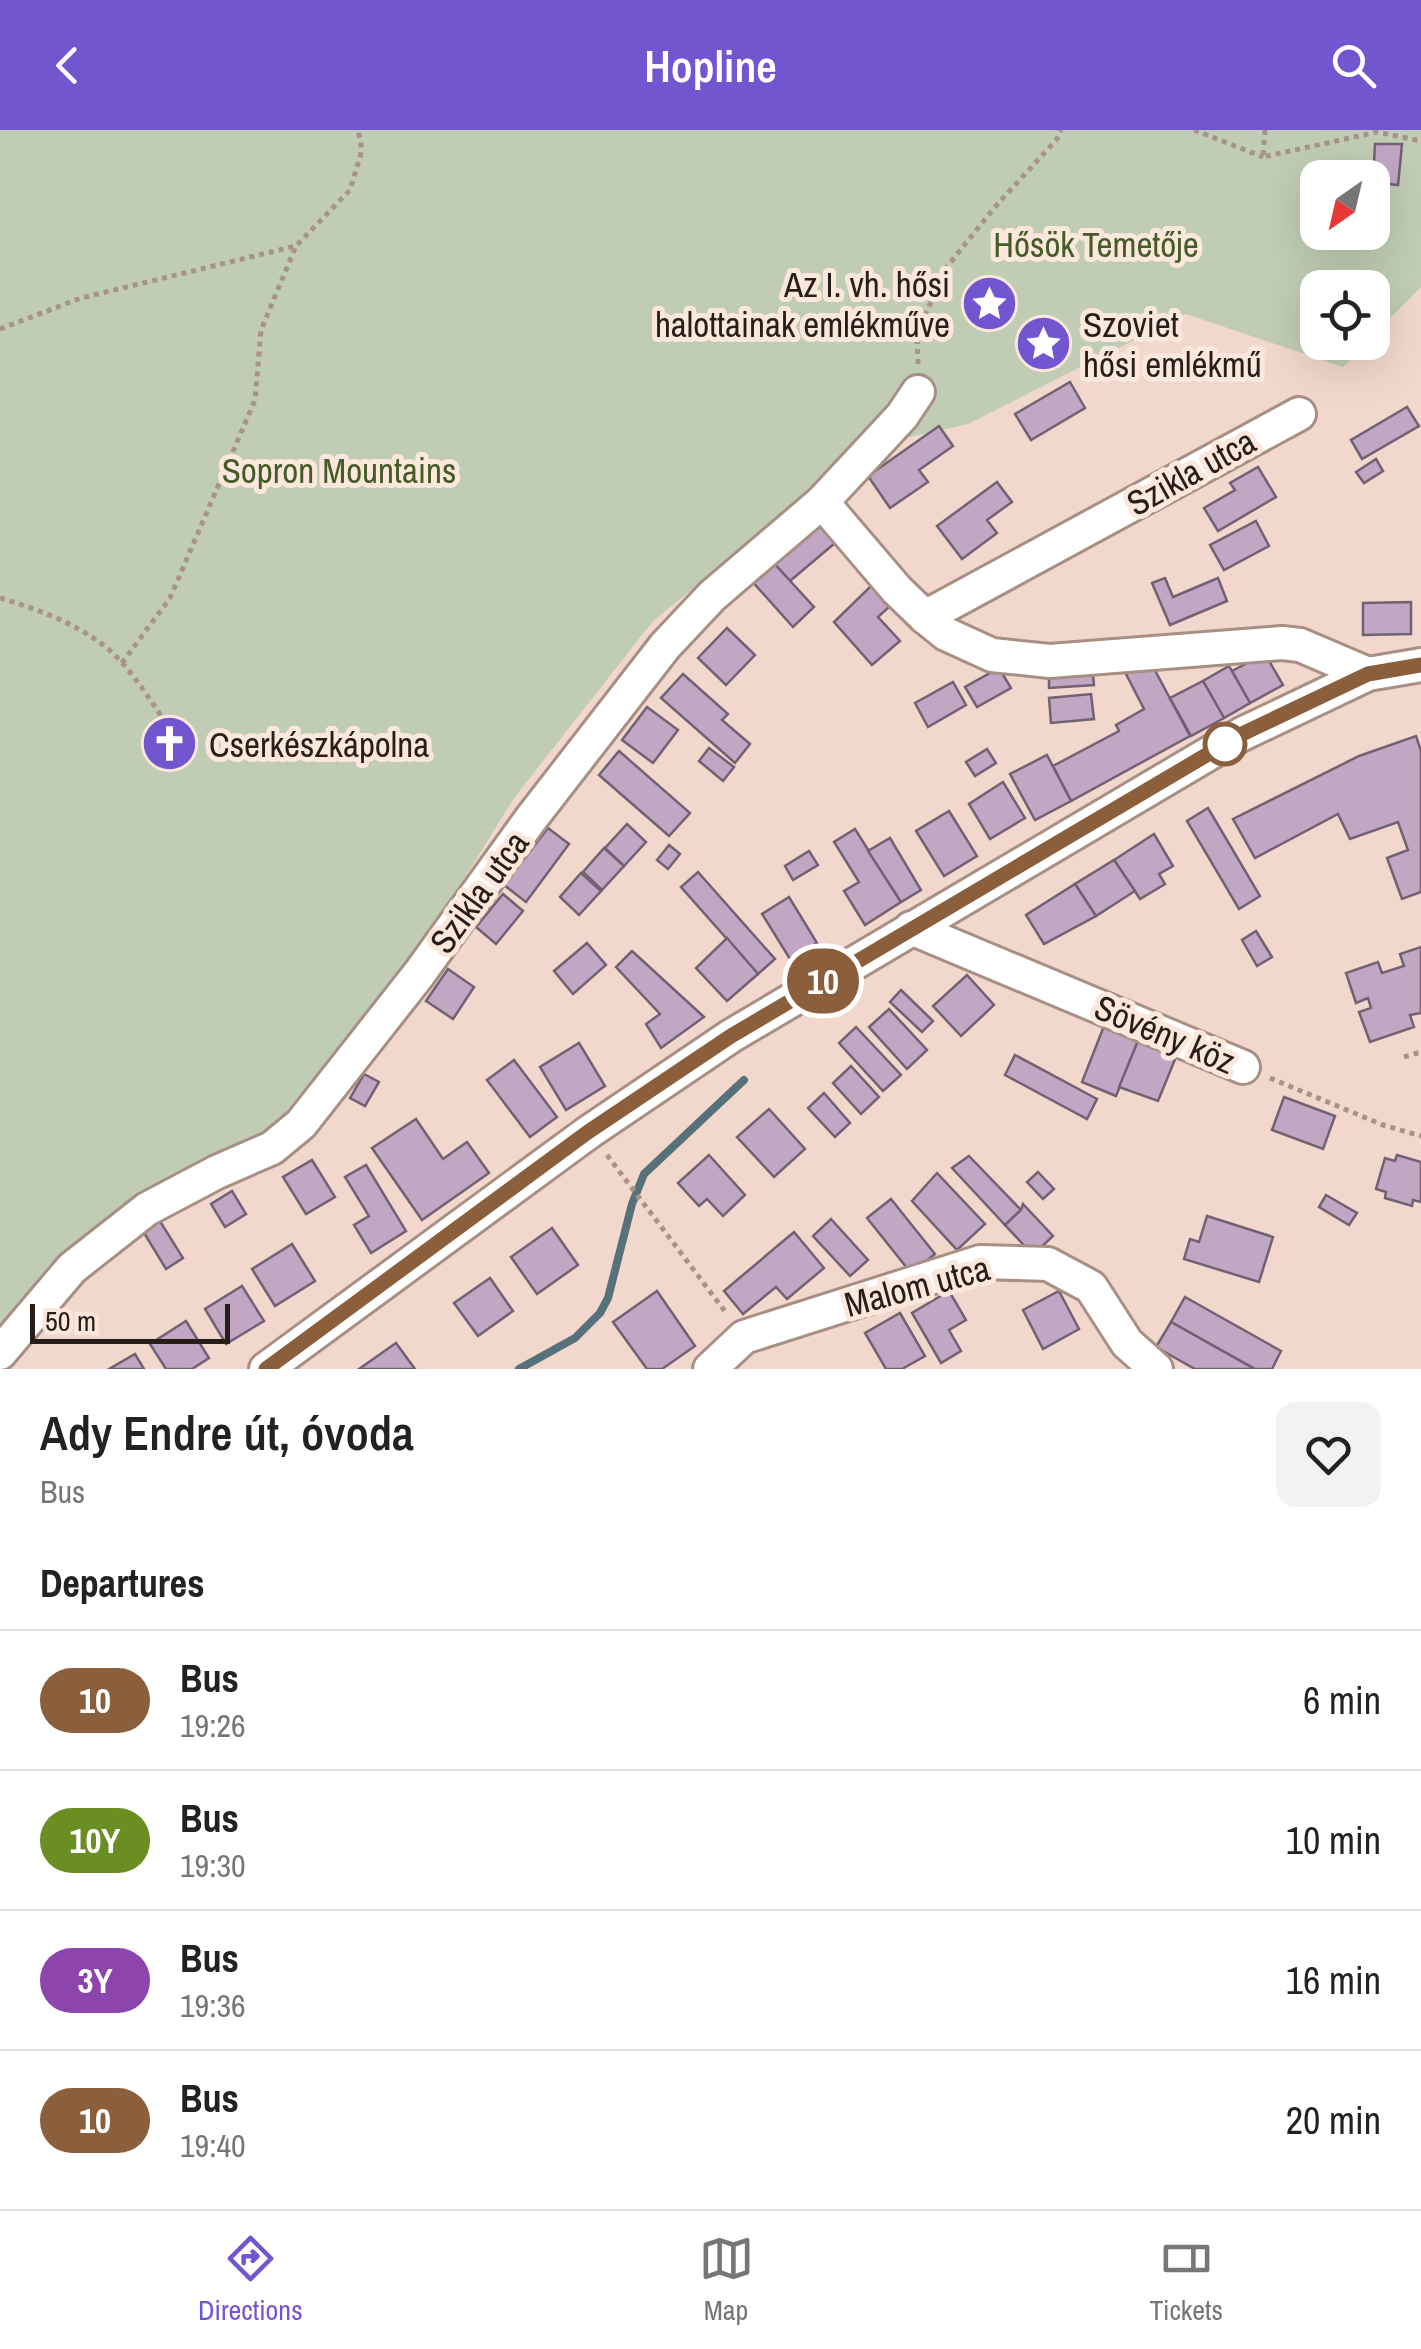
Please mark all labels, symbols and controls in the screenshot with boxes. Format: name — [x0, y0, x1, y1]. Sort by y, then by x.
text: Hopline — [644, 35, 777, 96]
icon: back — [40, 38, 95, 93]
icon: search — [1326, 38, 1381, 93]
north arrow — [1300, 160, 1390, 250]
map controls — [1300, 160, 1390, 360]
park label: Hősök Temetője — [993, 221, 1199, 268]
place label: Az I. vh. hősi halottainak emlékműve — [655, 261, 950, 348]
button: locate — [1300, 270, 1390, 360]
place icon: Az I. vh. hősi halottainak emlékműve — [959, 274, 1019, 334]
place label: Szoviet hősi emlékmű — [1083, 301, 1262, 388]
place icon: Szoviet hősi emlékmű — [1014, 314, 1074, 374]
street label: Szikla utca — [1118, 417, 1264, 527]
park label: Sopron Mountains — [222, 447, 456, 494]
church icon: Cserkészkápolna — [140, 714, 200, 774]
place label: Cserkészkápolna — [209, 721, 429, 768]
unlabelled marker — [1204, 723, 1246, 765]
street label: Szikla utca — [419, 821, 539, 963]
line badge: 10 — [778, 948, 868, 1014]
text: 10 — [807, 958, 839, 1005]
street label: Sövény köz — [1088, 983, 1242, 1085]
street label: Malom utca — [839, 1244, 995, 1328]
scale bar — [30, 1299, 230, 1344]
text: 50 m — [45, 1302, 96, 1340]
text: Ady Endre út, óvoda — [40, 1400, 414, 1465]
button: heart — [1276, 1402, 1381, 1507]
text: Bus — [40, 1470, 85, 1513]
text: Departures — [40, 1558, 205, 1609]
text: Bus — [180, 1653, 239, 1704]
text: 6 min — [1303, 1675, 1381, 1726]
text: 10 — [79, 1677, 111, 1724]
text: 19:26 — [180, 1704, 246, 1747]
text: Bus — [180, 1793, 239, 1844]
text: 10 min — [1286, 1815, 1381, 1866]
text: 10Y — [69, 1817, 121, 1864]
text: 19:30 — [180, 1844, 246, 1887]
text: Bus — [180, 1933, 239, 1984]
text: 16 min — [1286, 1955, 1381, 2006]
text: 3Y — [77, 1957, 113, 2004]
text: 19:36 — [180, 1984, 246, 2027]
text: Bus — [180, 2073, 239, 2124]
text: 20 min — [1286, 2095, 1381, 2146]
text: 10 — [79, 2097, 111, 2144]
text: 19:40 — [180, 2124, 246, 2167]
tab: Directions — [198, 2231, 303, 2329]
tab: Map — [699, 2231, 754, 2329]
tab: Tickets — [1149, 2231, 1223, 2329]

